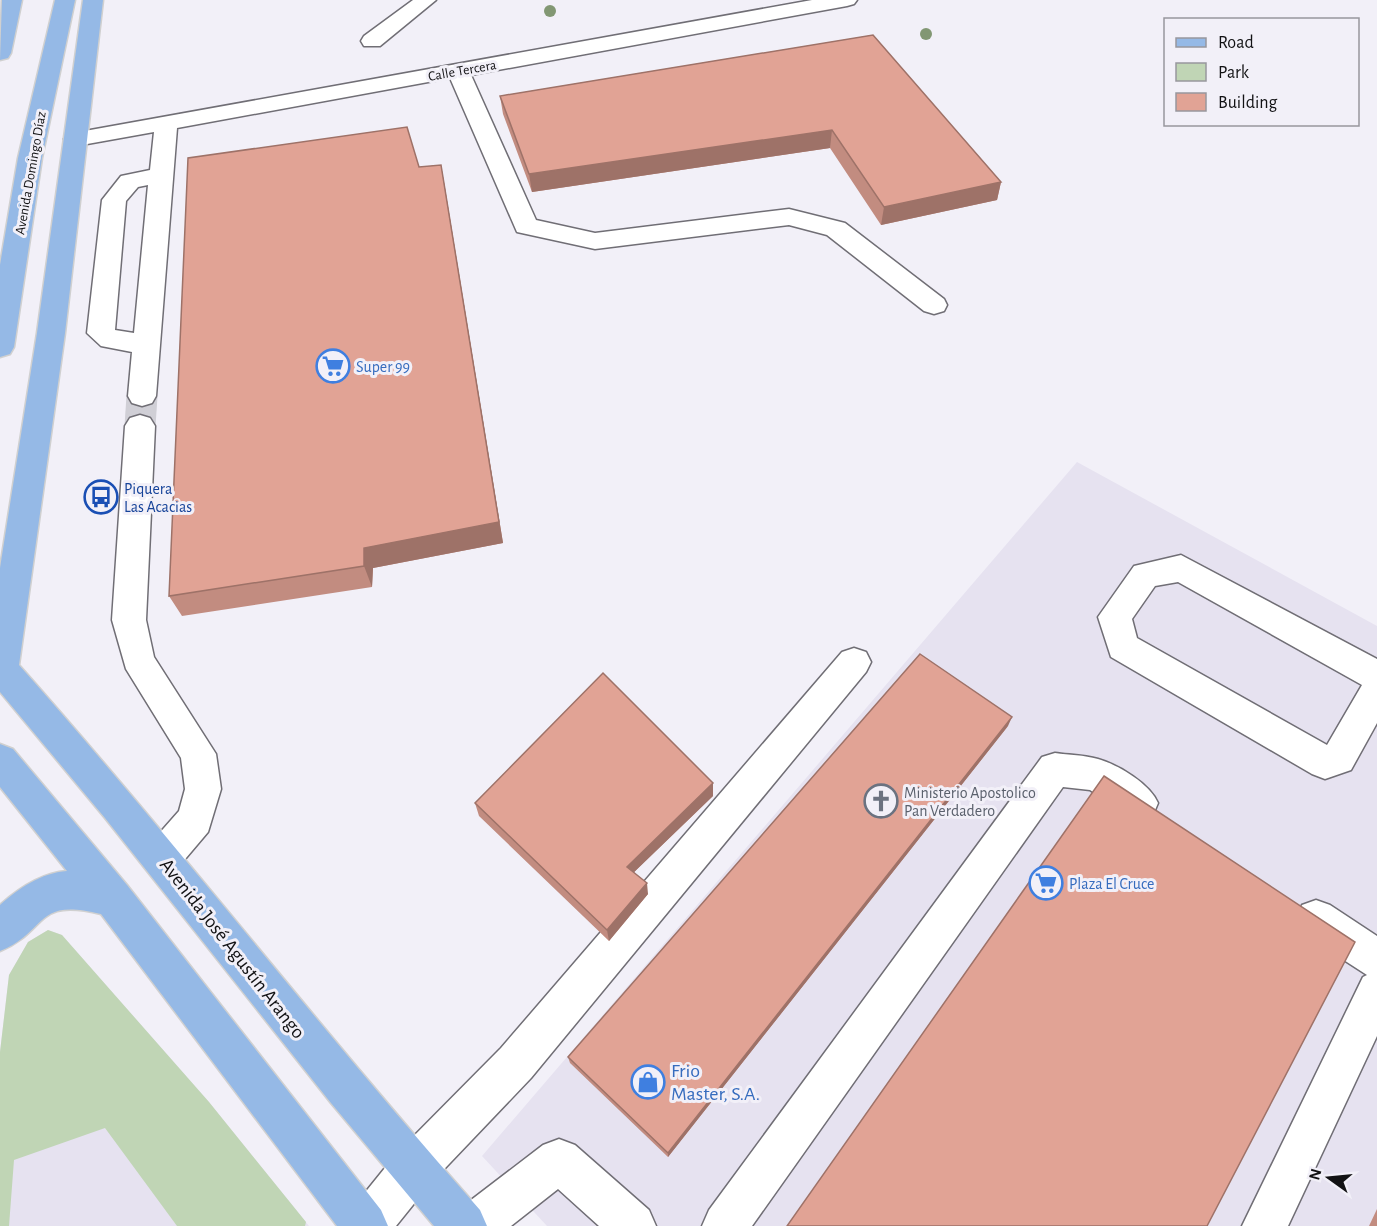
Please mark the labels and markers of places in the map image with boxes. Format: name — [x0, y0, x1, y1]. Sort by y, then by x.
supermarket icon: Super 99 — [315, 348, 351, 384]
place label: Super 99 — [356, 359, 410, 375]
bus stop icon: Piquera Las Acacias — [83, 479, 119, 515]
place label: Piquera Las Acacias — [124, 481, 192, 515]
church icon: Ministerio Apostolico Pan Verdadero — [863, 783, 899, 819]
place label: Ministerio Apostolico Pan Verdadero — [904, 785, 1036, 819]
supermarket icon: Plaza El Cruce — [1028, 865, 1064, 901]
place label: Plaza El Cruce — [1069, 876, 1154, 892]
place label: Frio Master, S.A. — [671, 1061, 760, 1104]
shop icon: Frio Master, S.A. — [630, 1064, 666, 1100]

